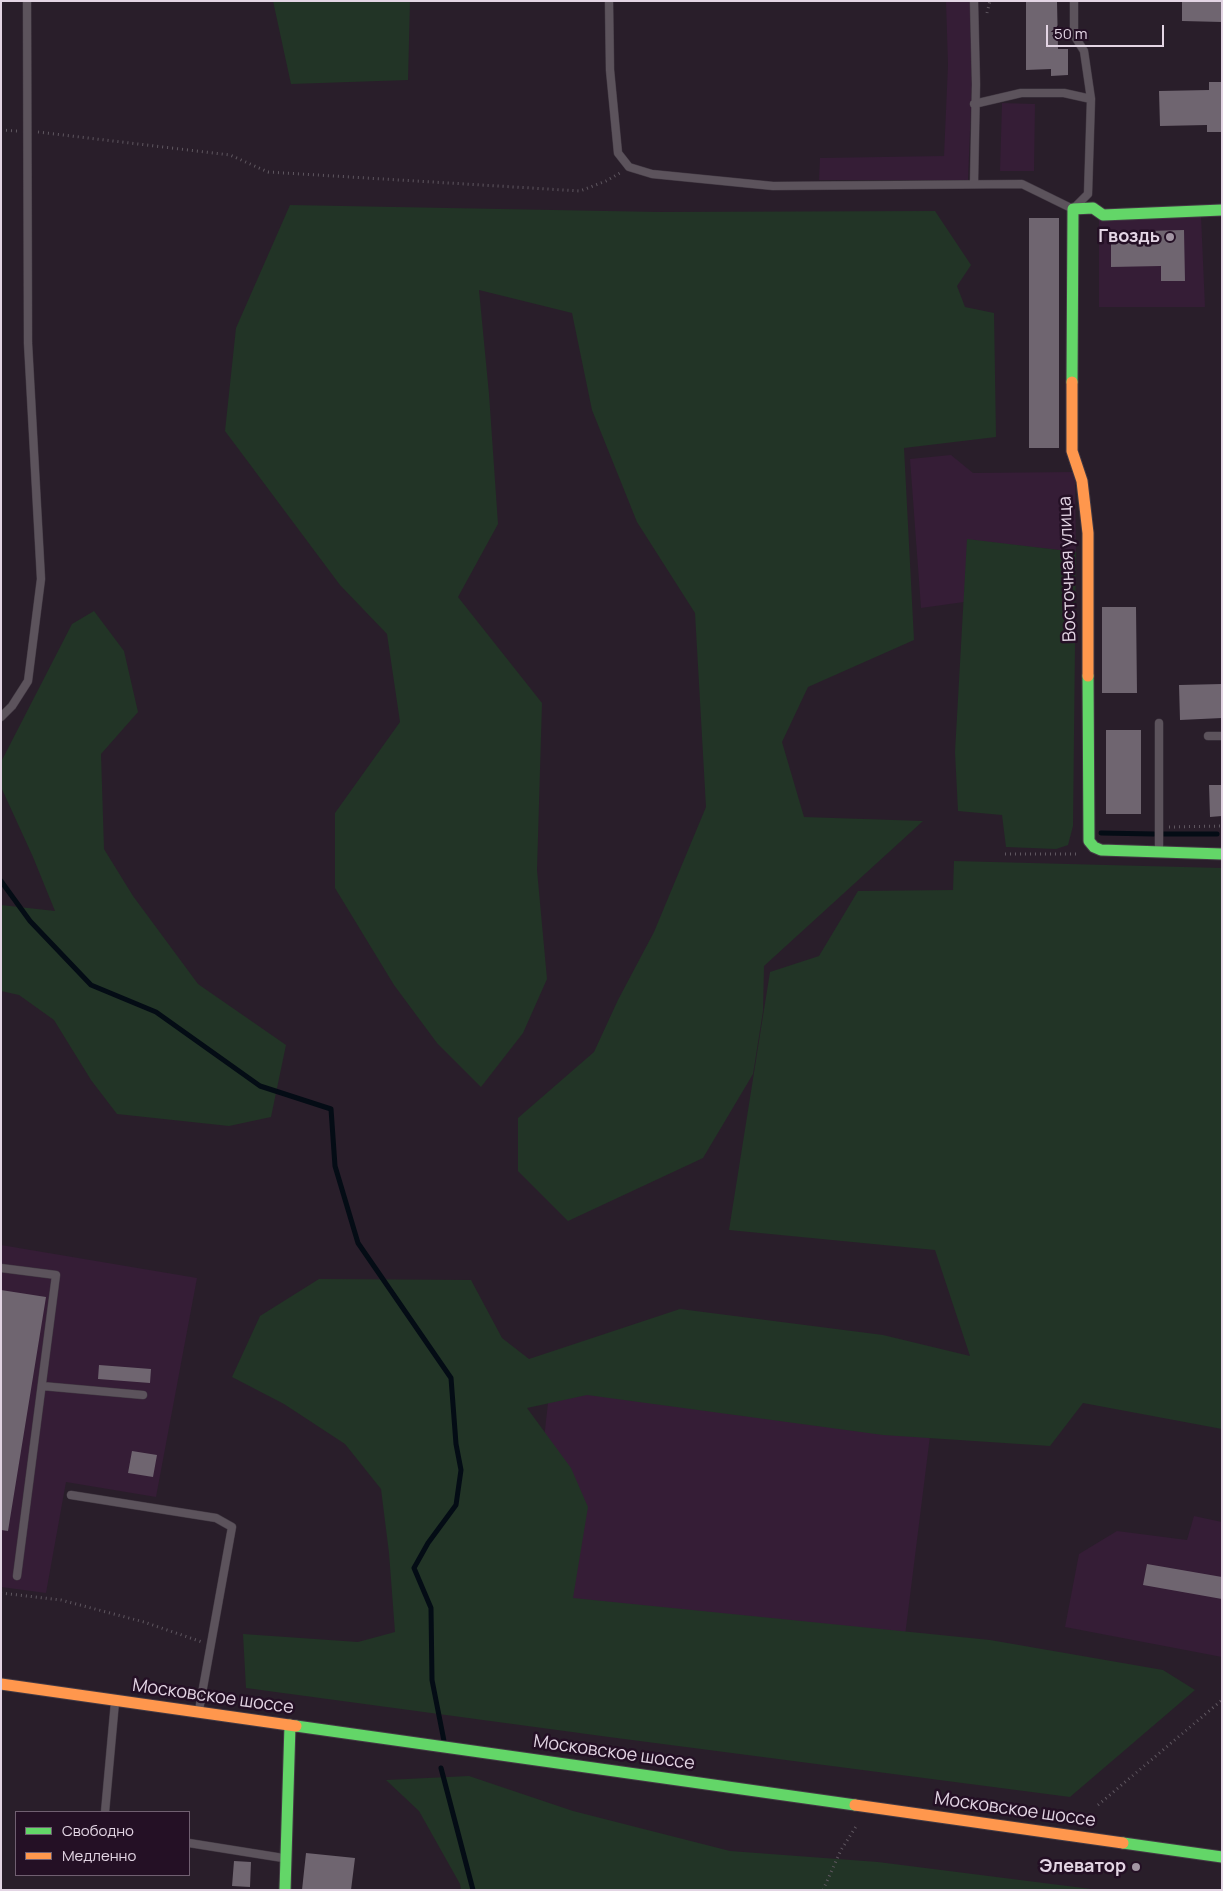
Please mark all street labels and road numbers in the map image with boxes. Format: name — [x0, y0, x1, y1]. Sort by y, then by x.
street label: Восточная улица — [1055, 496, 1081, 642]
street label: Московское шоссе — [131, 1675, 295, 1719]
street label: Московское шоссе — [532, 1731, 696, 1775]
street label: Московское шоссе — [933, 1788, 1097, 1832]

